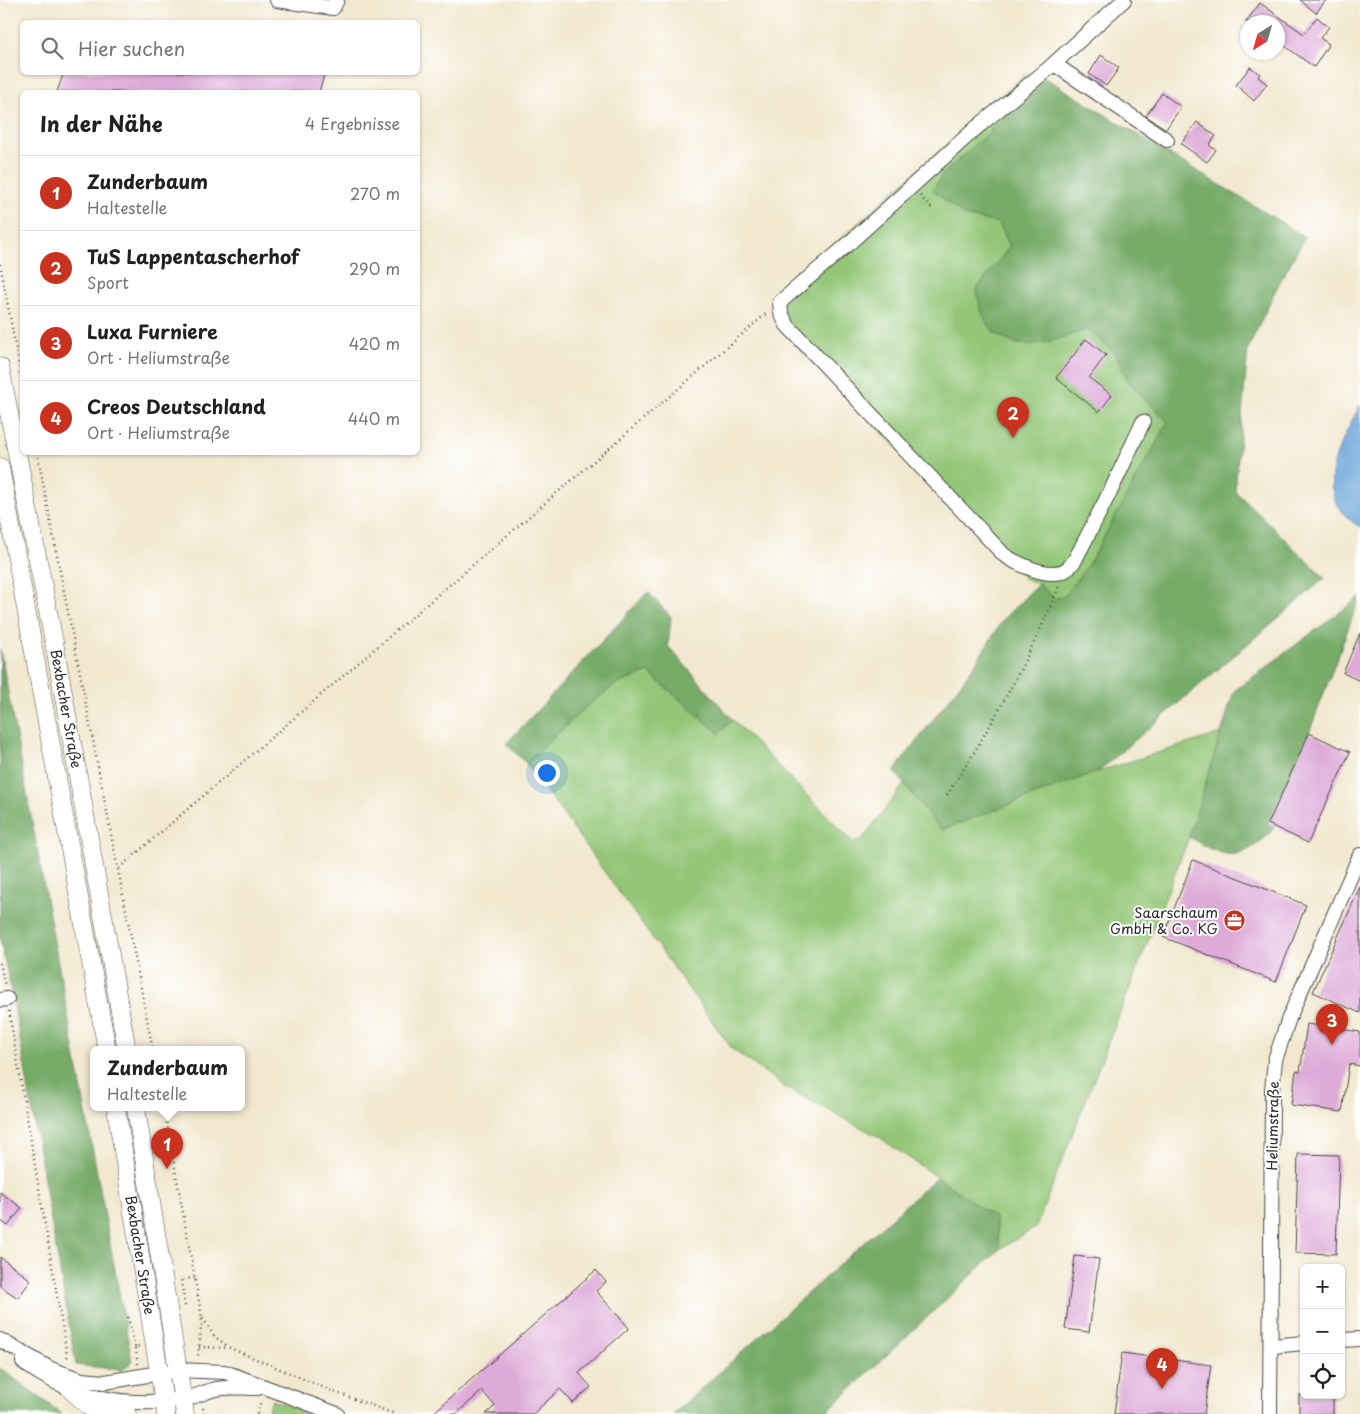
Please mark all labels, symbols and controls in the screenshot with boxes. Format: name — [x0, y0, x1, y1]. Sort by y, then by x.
north arrow — [1240, 15, 1285, 60]
search box — [20, 20, 420, 75]
icon: search — [38, 34, 66, 62]
text: Hier suchen — [78, 34, 185, 62]
text: In der Nähe — [40, 107, 162, 139]
text: 4 Ergebnisse — [305, 111, 400, 135]
text: Zunderbaum — [87, 167, 208, 195]
text: 1 — [52, 181, 60, 205]
text: 270 m — [350, 181, 400, 205]
text: Haltestelle — [87, 195, 167, 219]
text: TuS Lappentascherhof — [87, 242, 299, 270]
text: 2 — [50, 256, 62, 280]
text: 290 m — [349, 256, 400, 280]
text: Sport — [87, 270, 129, 294]
text: Luxa Furniere — [87, 317, 218, 345]
text: 3 — [51, 331, 61, 355]
text: 420 m — [349, 331, 400, 355]
text: Ort · Heliumstraße — [87, 345, 230, 369]
text: Creos Deutschland — [87, 392, 266, 420]
pin: 2 — [997, 397, 1029, 438]
text: 4 — [51, 406, 61, 430]
text: 440 m — [348, 406, 400, 430]
text: Ort · Heliumstraße — [87, 420, 230, 444]
street label: Bexbacher Straße — [45, 647, 87, 770]
your location — [534, 760, 560, 786]
place label: Saarschaum GmbH & Co. KG — [1110, 902, 1218, 939]
office icon: Saarschaum GmbH & Co. KG — [1222, 909, 1246, 933]
pin: 3 — [1316, 1004, 1348, 1045]
popup — [90, 1046, 245, 1111]
text: Zunderbaum — [107, 1053, 228, 1081]
text: Haltestelle — [107, 1081, 187, 1105]
street label: Heliumstraße — [1261, 1081, 1284, 1171]
pin: 1 — [151, 1128, 183, 1169]
street label: Bexbacher Straße — [120, 1194, 161, 1316]
map controls — [1300, 1264, 1345, 1399]
button: + — [1300, 1264, 1345, 1309]
button: − — [1300, 1309, 1345, 1354]
pin: 4 — [1146, 1348, 1178, 1389]
button: locate — [1300, 1354, 1345, 1399]

